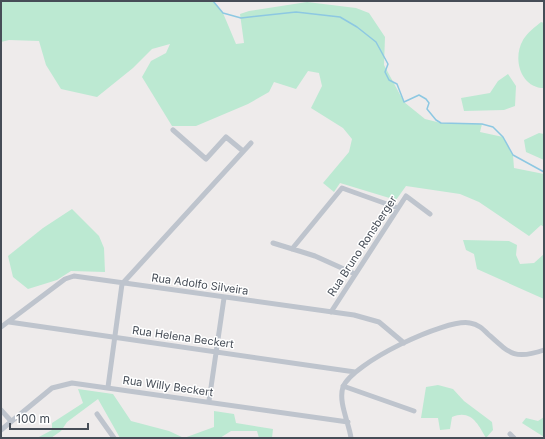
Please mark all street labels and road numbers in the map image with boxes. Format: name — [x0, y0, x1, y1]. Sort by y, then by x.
street label: Rua Bruno Ronsberger — [324, 193, 400, 299]
street label: Rua Adolfo Silveira — [151, 270, 249, 298]
street label: Rua Helena Beckert — [131, 323, 235, 351]
street label: Rua Willy Beckert — [122, 373, 214, 399]

